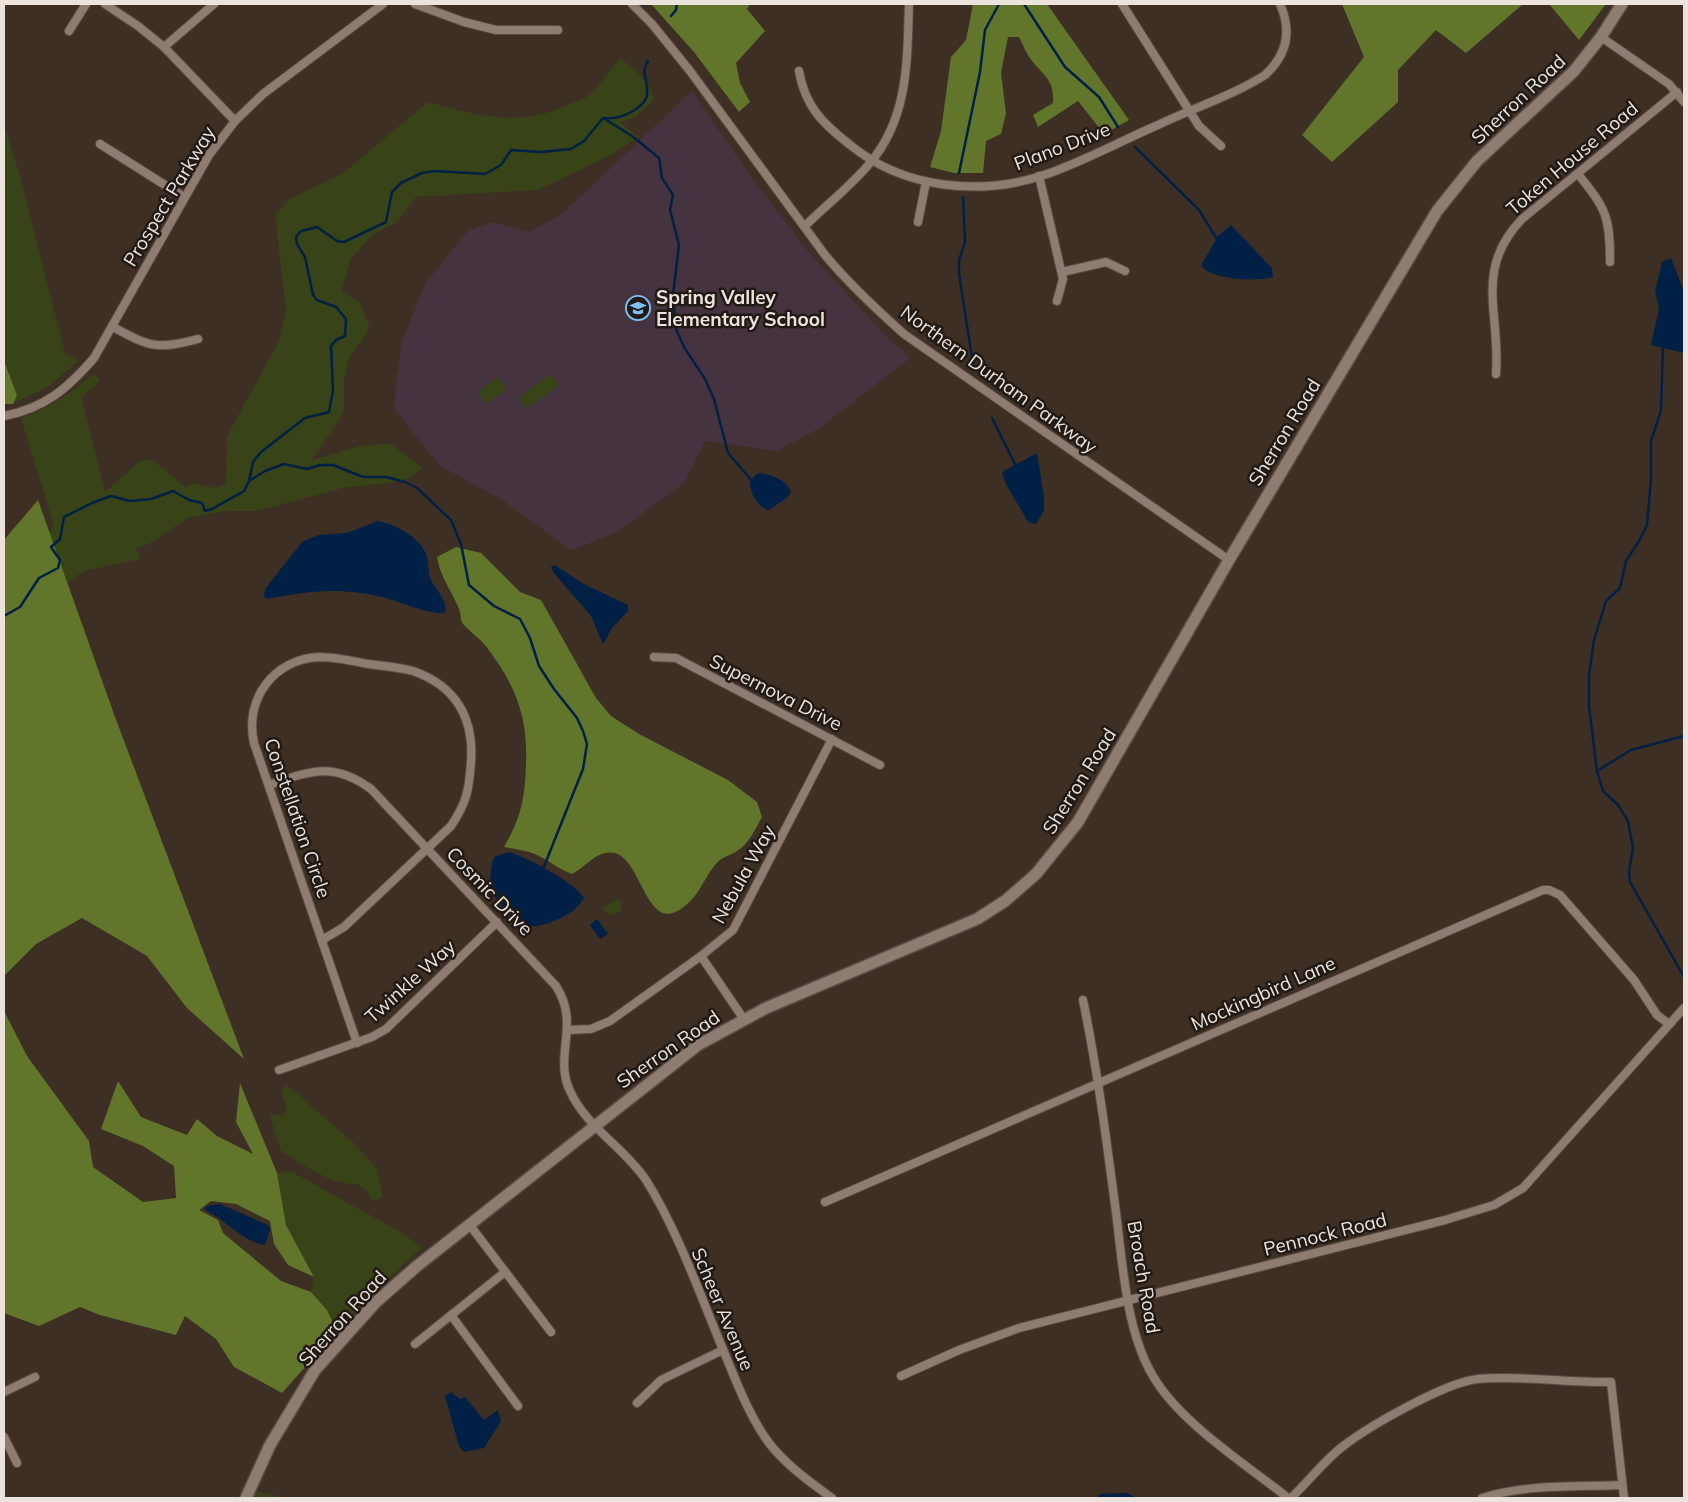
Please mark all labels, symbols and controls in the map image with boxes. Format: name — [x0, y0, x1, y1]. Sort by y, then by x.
street label: Sherron Road — [1466, 49, 1570, 149]
street label: Token House Road — [1501, 96, 1643, 220]
street label: Plano Drive — [1010, 117, 1114, 175]
street label: Prospect Parkway — [118, 122, 220, 270]
place label: Spring Valley Elementary School — [656, 285, 825, 331]
school or university icon: Spring Valley Elementary School — [625, 295, 651, 321]
street label: Northern Durham Parkway — [896, 300, 1102, 458]
street label: Sherron Road — [1243, 374, 1325, 490]
street label: Supernova Drive — [706, 648, 846, 736]
street label: Sherron Road — [1037, 724, 1121, 838]
street label: Constellation Circle — [259, 735, 337, 901]
street label: Nebula Way — [706, 820, 780, 928]
street label: Cosmic Drive — [442, 842, 538, 940]
street label: Twinkle Way — [360, 934, 460, 1028]
street label: Mockingbird Lane — [1187, 950, 1339, 1036]
street label: Sherron Road — [612, 1005, 724, 1093]
street label: Pennock Road — [1261, 1207, 1389, 1261]
street label: Broach Road — [1122, 1219, 1166, 1335]
street label: Scheer Avenue — [686, 1244, 760, 1374]
street label: Sherron Road — [293, 1265, 391, 1371]

